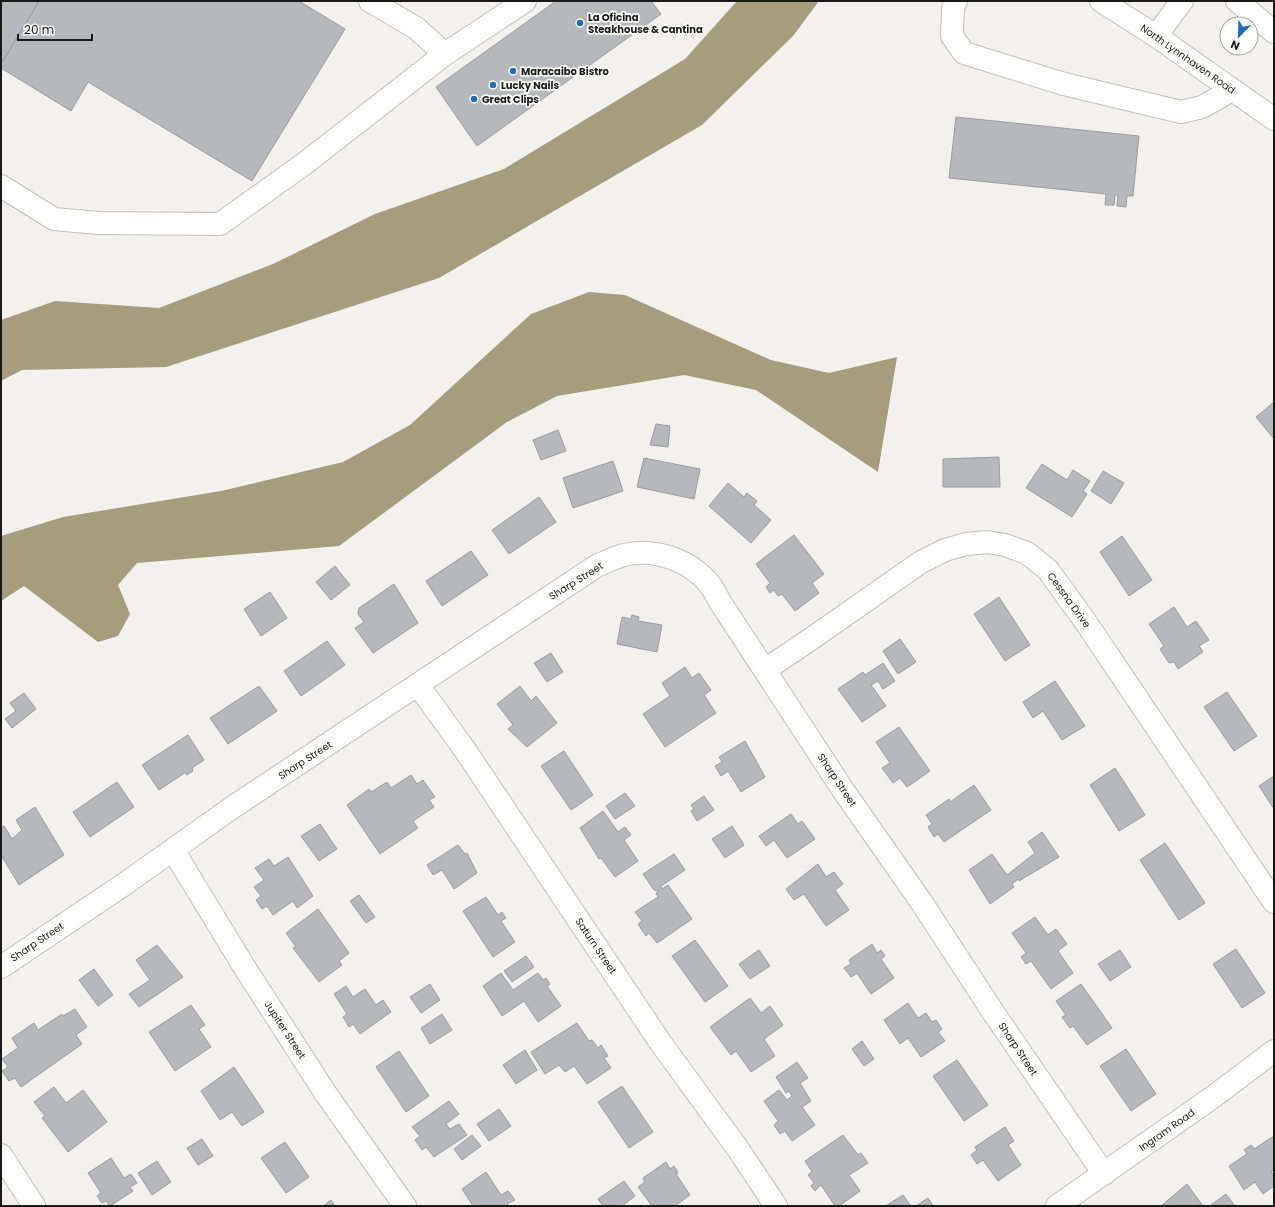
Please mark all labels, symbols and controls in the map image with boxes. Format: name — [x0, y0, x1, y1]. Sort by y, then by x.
place label: La Oficina Steakhouse & Cantina — [588, 10, 703, 37]
scale bar — [18, 16, 92, 42]
north arrow — [1219, 16, 1259, 56]
marker: La Oficina Steakhouse & Cantina — [575, 18, 585, 28]
text: 20 m — [24, 21, 54, 38]
street label: North Lynnhaven Road — [1138, 22, 1238, 96]
place label: Maracaibo Bistro — [521, 64, 610, 79]
marker: Maracaibo Bistro — [508, 66, 518, 76]
place label: Lucky Nails — [501, 78, 559, 93]
marker: Lucky Nails — [488, 80, 498, 90]
place label: Great Clips — [482, 92, 539, 107]
marker: Great Clips — [469, 94, 479, 104]
street label: Sharp Street — [546, 558, 606, 604]
street label: Cessna Drive — [1044, 569, 1094, 631]
street label: Sharp Street — [275, 737, 335, 783]
street label: Sharp Street — [814, 750, 861, 810]
street label: Saturn Street — [572, 915, 621, 977]
street label: Sharp Street — [7, 918, 67, 965]
street label: Jupiter Street — [261, 998, 310, 1062]
street label: Sharp Street — [995, 1019, 1042, 1079]
street label: Ingram Road — [1136, 1105, 1198, 1155]

